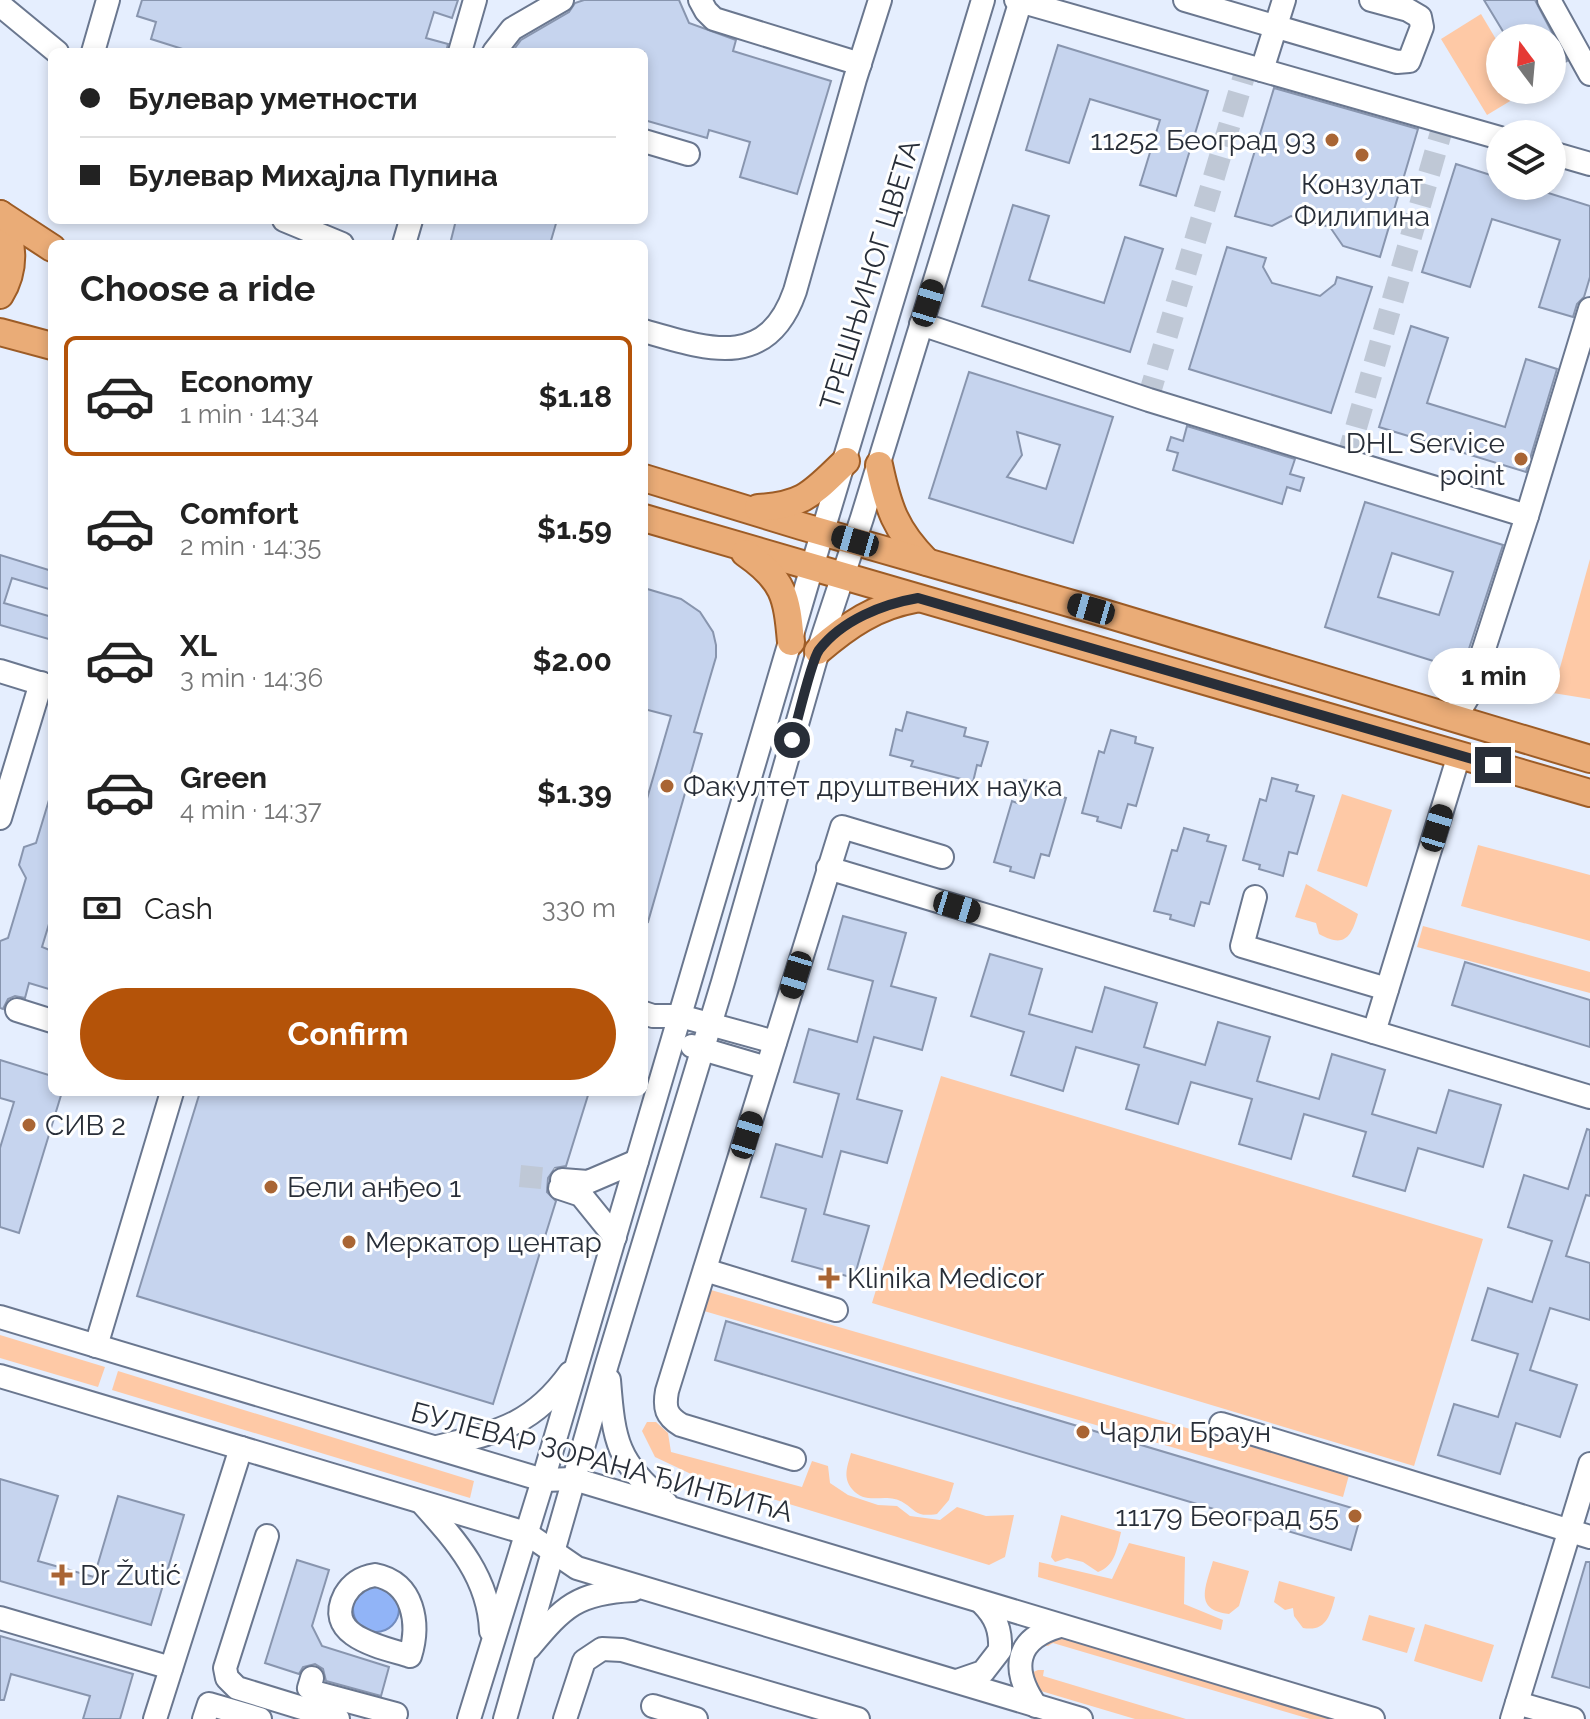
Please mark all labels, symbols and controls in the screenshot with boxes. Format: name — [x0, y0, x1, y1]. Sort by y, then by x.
north arrow — [1486, 24, 1566, 104]
map controls — [1486, 24, 1566, 200]
text: Булевар уметности — [128, 81, 418, 116]
button: layers — [1486, 120, 1566, 200]
place label: 11252 Београд 93 — [1090, 124, 1316, 157]
marker: 11252 Београд 93 — [1323, 131, 1341, 149]
street label: ТРЕШЊИНОГ ЦВЕТА — [813, 136, 927, 414]
marker: Конзулат Филипина — [1353, 146, 1371, 164]
text: Булевар Михајла Пупина — [128, 158, 498, 193]
place label: Конзулат Филипина — [1294, 168, 1430, 233]
text: Choose a ride — [80, 267, 315, 309]
car — [910, 277, 946, 329]
icon: car — [84, 360, 156, 432]
text: Economy — [180, 364, 313, 399]
text: $1.18 — [538, 379, 612, 414]
text: 1 min · 14:34 — [180, 399, 319, 429]
place label: DHL Service point — [1346, 427, 1506, 492]
marker: DHL Service point — [1512, 450, 1530, 468]
icon: car — [84, 492, 156, 564]
text: Comfort — [180, 496, 299, 531]
text: $1.59 — [537, 511, 612, 546]
car — [829, 523, 881, 559]
text: 2 min · 14:35 — [180, 531, 321, 561]
car — [1065, 591, 1117, 627]
icon: car — [84, 624, 156, 696]
text: XL — [180, 628, 217, 663]
text: $2.00 — [532, 643, 612, 678]
callout: 1 min — [1427, 649, 1559, 705]
text: 1 min — [1461, 661, 1527, 691]
text: 3 min · 14:36 — [180, 663, 323, 693]
route start — [774, 722, 810, 758]
route end — [1475, 747, 1511, 783]
icon: car — [84, 756, 156, 828]
text: Green — [180, 760, 267, 795]
place label: Факултет друштвених наука — [683, 770, 1062, 803]
text: $1.39 — [537, 775, 612, 810]
marker: Факултет друштвених наука — [658, 777, 676, 795]
text: 4 min · 14:37 — [180, 795, 322, 825]
car — [1419, 802, 1455, 854]
icon: cash — [80, 886, 124, 930]
car — [931, 889, 983, 925]
text: Cash — [144, 891, 213, 926]
text: 330 m — [542, 893, 616, 923]
car — [778, 949, 814, 1001]
button: Confirm — [80, 988, 616, 1080]
place label: СИВ 2 — [45, 1109, 126, 1142]
car — [729, 1109, 765, 1161]
marker: СИВ 2 — [20, 1116, 38, 1134]
place label: Бели анђео 1 — [287, 1171, 461, 1204]
marker: Бели анђео 1 — [262, 1178, 280, 1196]
place label: Меркатор центар — [365, 1226, 602, 1259]
marker: Меркатор центар — [340, 1233, 358, 1251]
place label: Klinika Medicor — [847, 1262, 1045, 1295]
marker: Klinika Medicor — [818, 1267, 840, 1289]
street label: БУЛЕВАР ЗОРАНА ЂИНЂИЋА — [407, 1395, 797, 1529]
place label: Чарли Браун — [1099, 1416, 1271, 1449]
marker: Чарли Браун — [1074, 1423, 1092, 1441]
place label: 11179 Београд 55 — [1116, 1500, 1339, 1533]
marker: 11179 Београд 55 — [1346, 1507, 1364, 1525]
place label: Dr Žutić — [80, 1559, 181, 1592]
marker: Dr Žutić — [51, 1564, 73, 1586]

